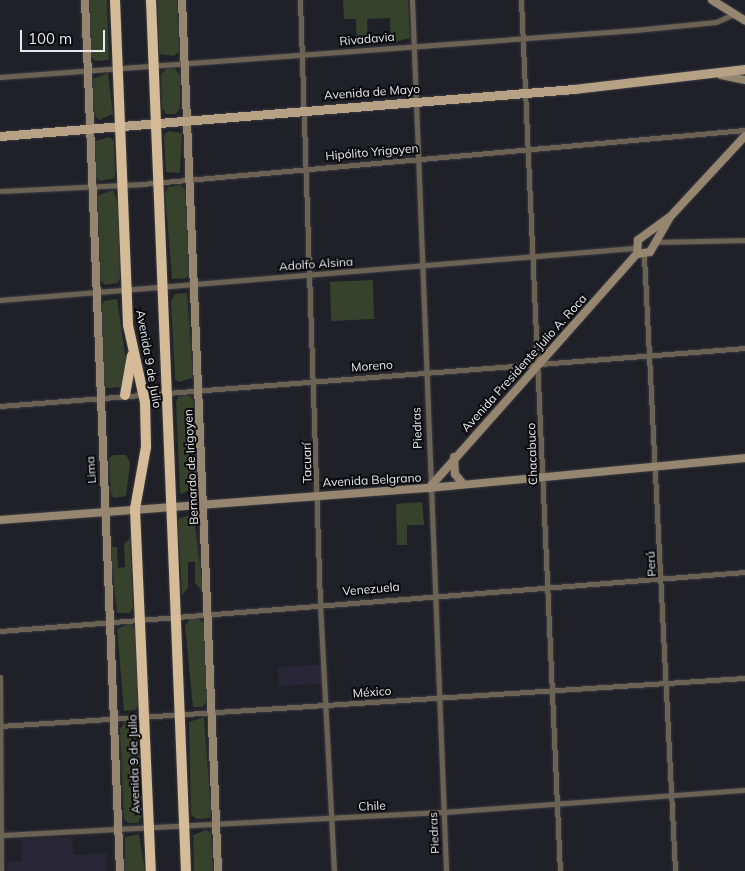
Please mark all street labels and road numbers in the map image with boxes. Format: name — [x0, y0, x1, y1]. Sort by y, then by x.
street label: Rivadavia — [339, 29, 395, 49]
street label: Avenida de Mayo — [324, 81, 420, 103]
street label: Hipólito Yrigoyen — [325, 141, 419, 163]
street label: Adolfo Alsina — [278, 254, 354, 274]
street label: Avenida Presidente Julio A. Roca — [458, 291, 590, 435]
street label: Avenida 9 de Julio — [133, 309, 165, 409]
street label: Moreno — [351, 357, 393, 375]
street label: Piedras — [409, 407, 425, 449]
street label: Bernardo de Irigoyen — [181, 409, 201, 525]
street label: Chacabuco — [524, 423, 540, 485]
street label: Tacuarí — [299, 442, 315, 484]
street label: Lima — [83, 456, 99, 484]
street label: Avenida Belgrano — [322, 470, 422, 490]
street label: Perú — [643, 551, 659, 577]
street label: Venezuela — [342, 579, 400, 599]
street label: México — [352, 683, 392, 701]
street label: Avenida 9 de Julio — [125, 714, 143, 814]
street label: Chile — [358, 798, 386, 814]
street label: Piedras — [426, 812, 442, 854]

